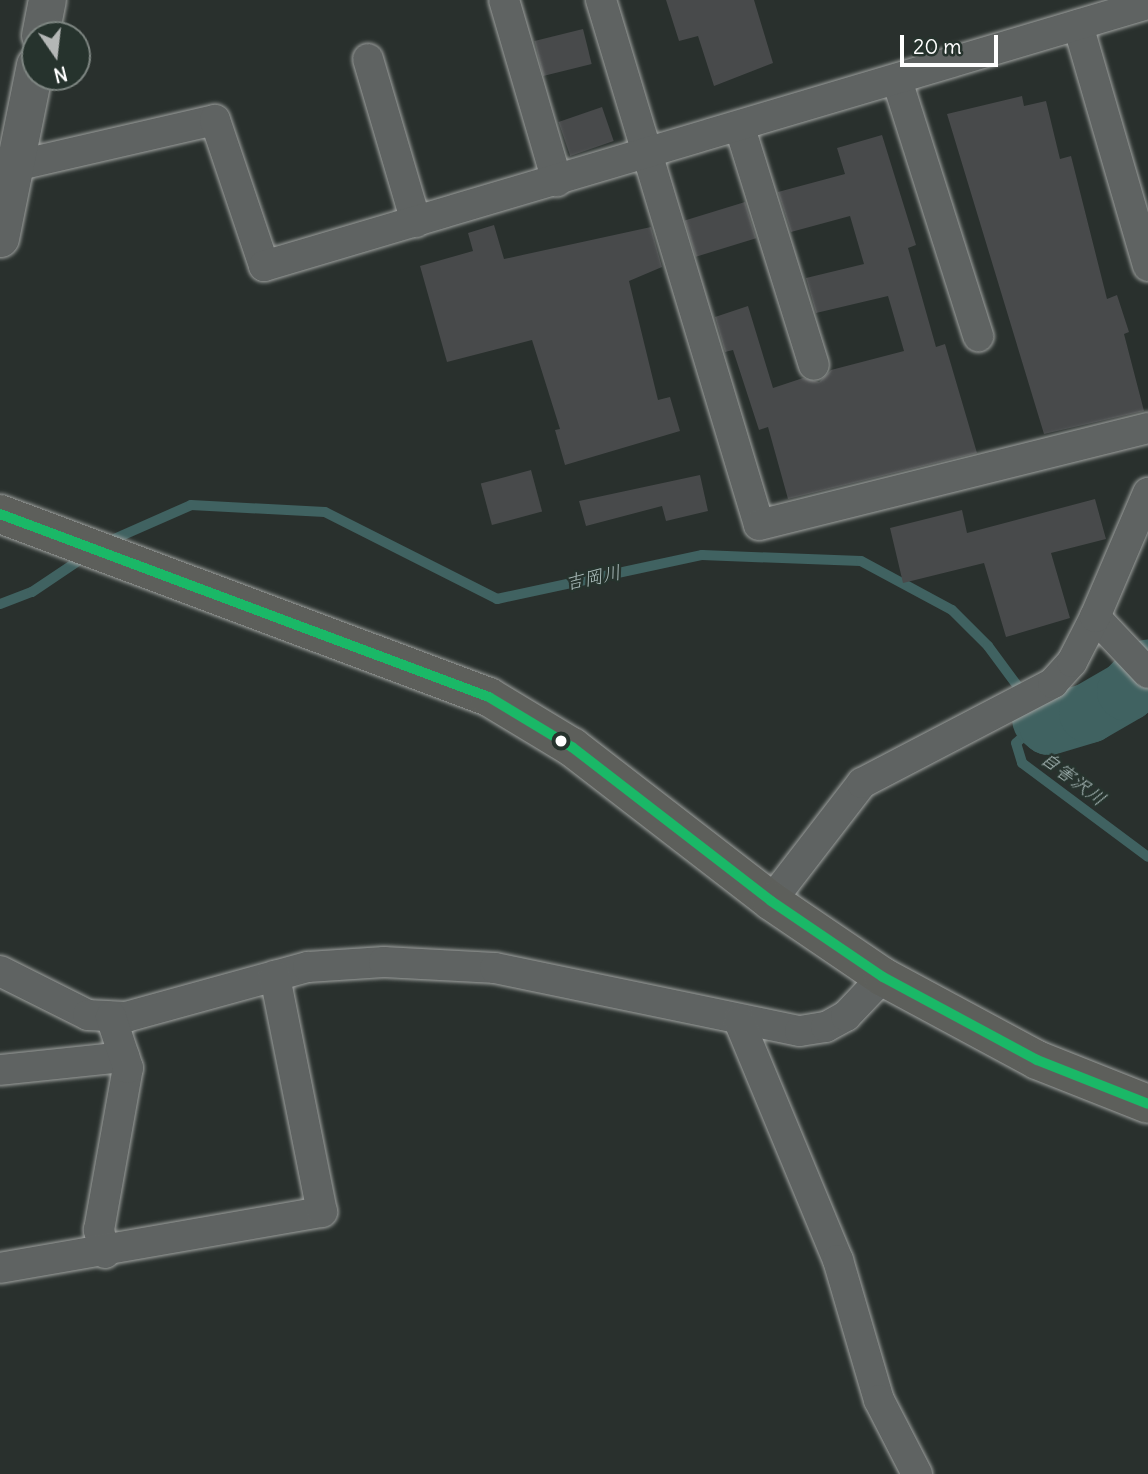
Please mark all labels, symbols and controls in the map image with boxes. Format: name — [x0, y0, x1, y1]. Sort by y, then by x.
north arrow — [21, 21, 91, 91]
scale bar — [903, 21, 1001, 65]
text: 20 m — [913, 33, 962, 60]
text: N — [51, 61, 70, 88]
water label: 吉岡川 — [563, 561, 623, 595]
unlabelled marker — [554, 734, 568, 748]
water label: 自害沢川 — [1036, 747, 1110, 811]

